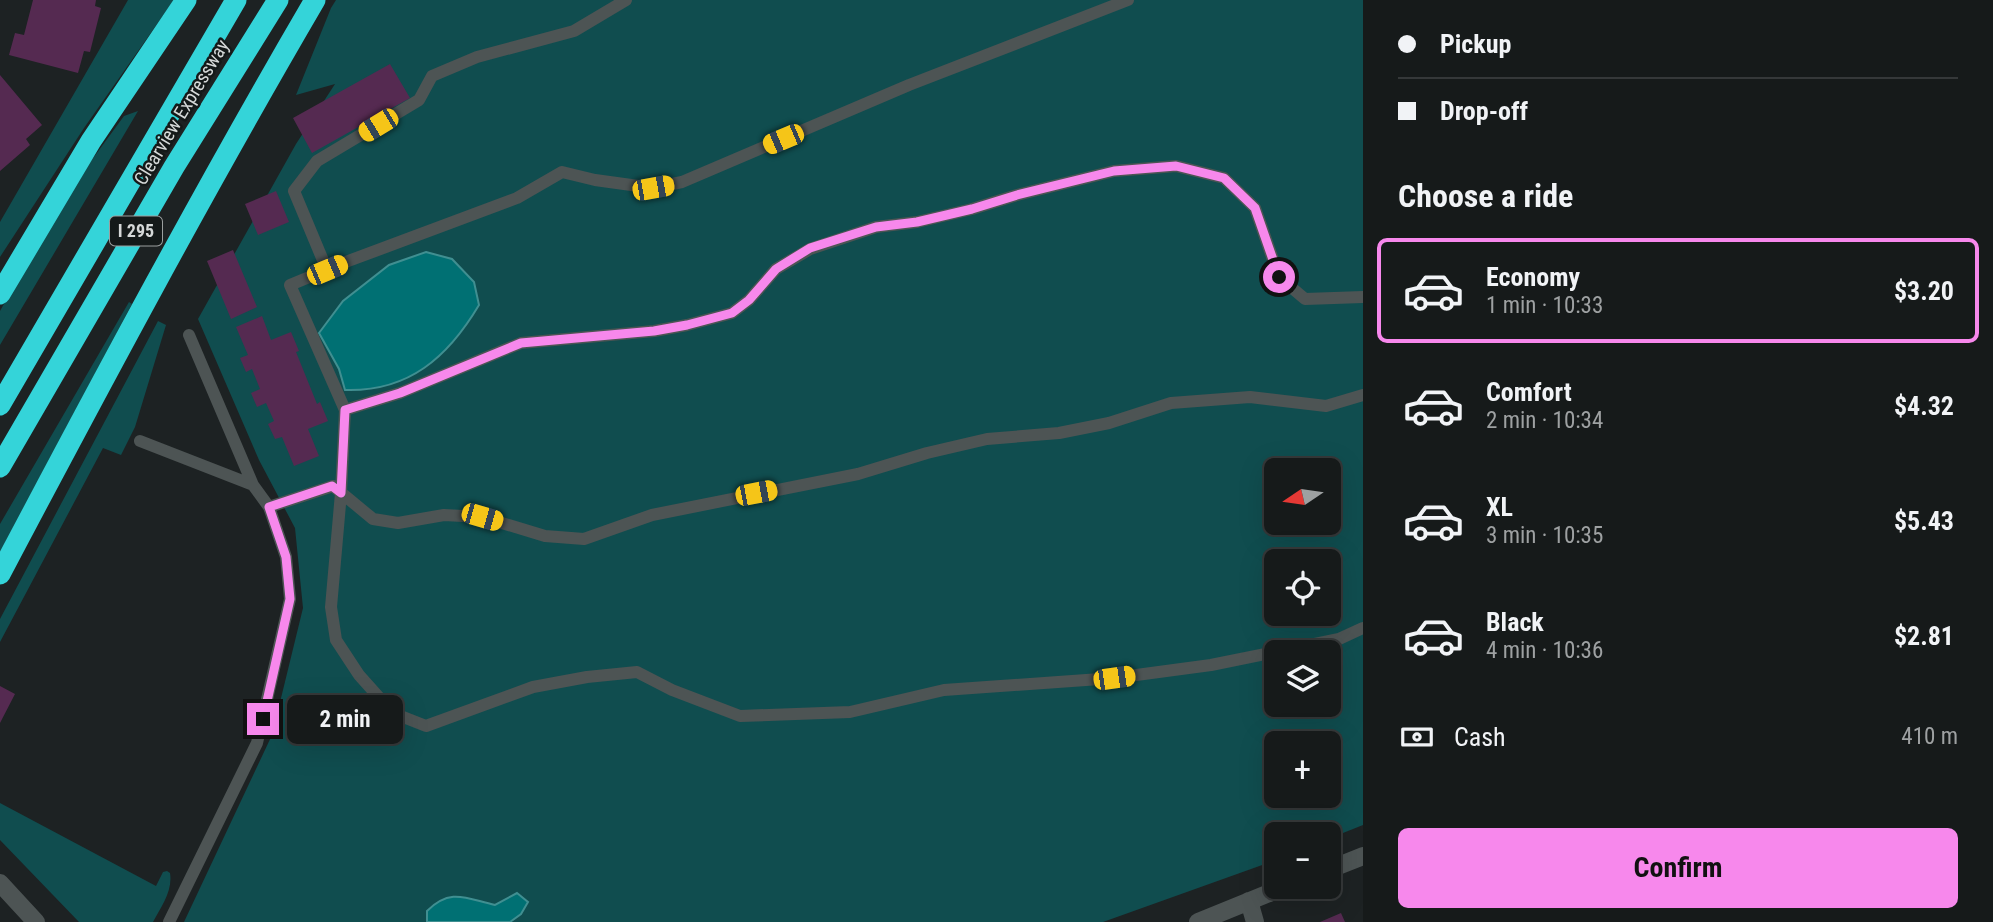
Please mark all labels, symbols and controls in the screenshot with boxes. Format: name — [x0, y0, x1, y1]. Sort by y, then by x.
text: Pickup — [1440, 29, 1511, 59]
street label: Clearview Expressway — [129, 35, 234, 189]
text: Drop-off — [1440, 96, 1528, 126]
car — [355, 105, 402, 145]
car — [760, 121, 807, 157]
car — [631, 174, 676, 202]
text: Choose a ride — [1398, 177, 1573, 215]
road number: I 295 — [110, 216, 162, 246]
car — [304, 252, 351, 288]
icon: car — [1402, 259, 1465, 322]
route start — [1263, 261, 1295, 293]
text: Economy — [1486, 262, 1580, 292]
text: $3.20 — [1894, 276, 1954, 306]
text: 1 min · 10:33 — [1486, 292, 1603, 319]
icon: car — [1402, 374, 1465, 437]
text: Comfort — [1486, 377, 1572, 407]
text: $4.32 — [1894, 391, 1954, 421]
text: 2 min · 10:34 — [1486, 407, 1603, 434]
north arrow — [1264, 458, 1340, 536]
map controls — [1264, 458, 1341, 899]
car — [734, 479, 779, 507]
icon: car — [1402, 489, 1465, 552]
text: XL — [1486, 492, 1513, 522]
car — [459, 501, 506, 533]
text: $5.43 — [1894, 506, 1954, 536]
text: 3 min · 10:35 — [1486, 522, 1603, 549]
button: locate — [1264, 549, 1341, 626]
icon: car — [1402, 604, 1465, 667]
text: Black — [1486, 607, 1544, 637]
text: $2.81 — [1894, 621, 1954, 651]
text: 4 min · 10:36 — [1486, 637, 1603, 664]
button: layers — [1264, 640, 1341, 717]
car — [1092, 665, 1137, 691]
callout: 2 min — [288, 694, 403, 744]
route end — [247, 703, 279, 735]
text: 2 min — [319, 706, 371, 733]
icon: cash — [1398, 718, 1436, 756]
text: Cash — [1454, 722, 1506, 752]
text: 410 m — [1901, 723, 1958, 750]
button: + — [1264, 731, 1341, 808]
button: − — [1264, 822, 1341, 899]
button: Confirm — [1398, 828, 1958, 908]

